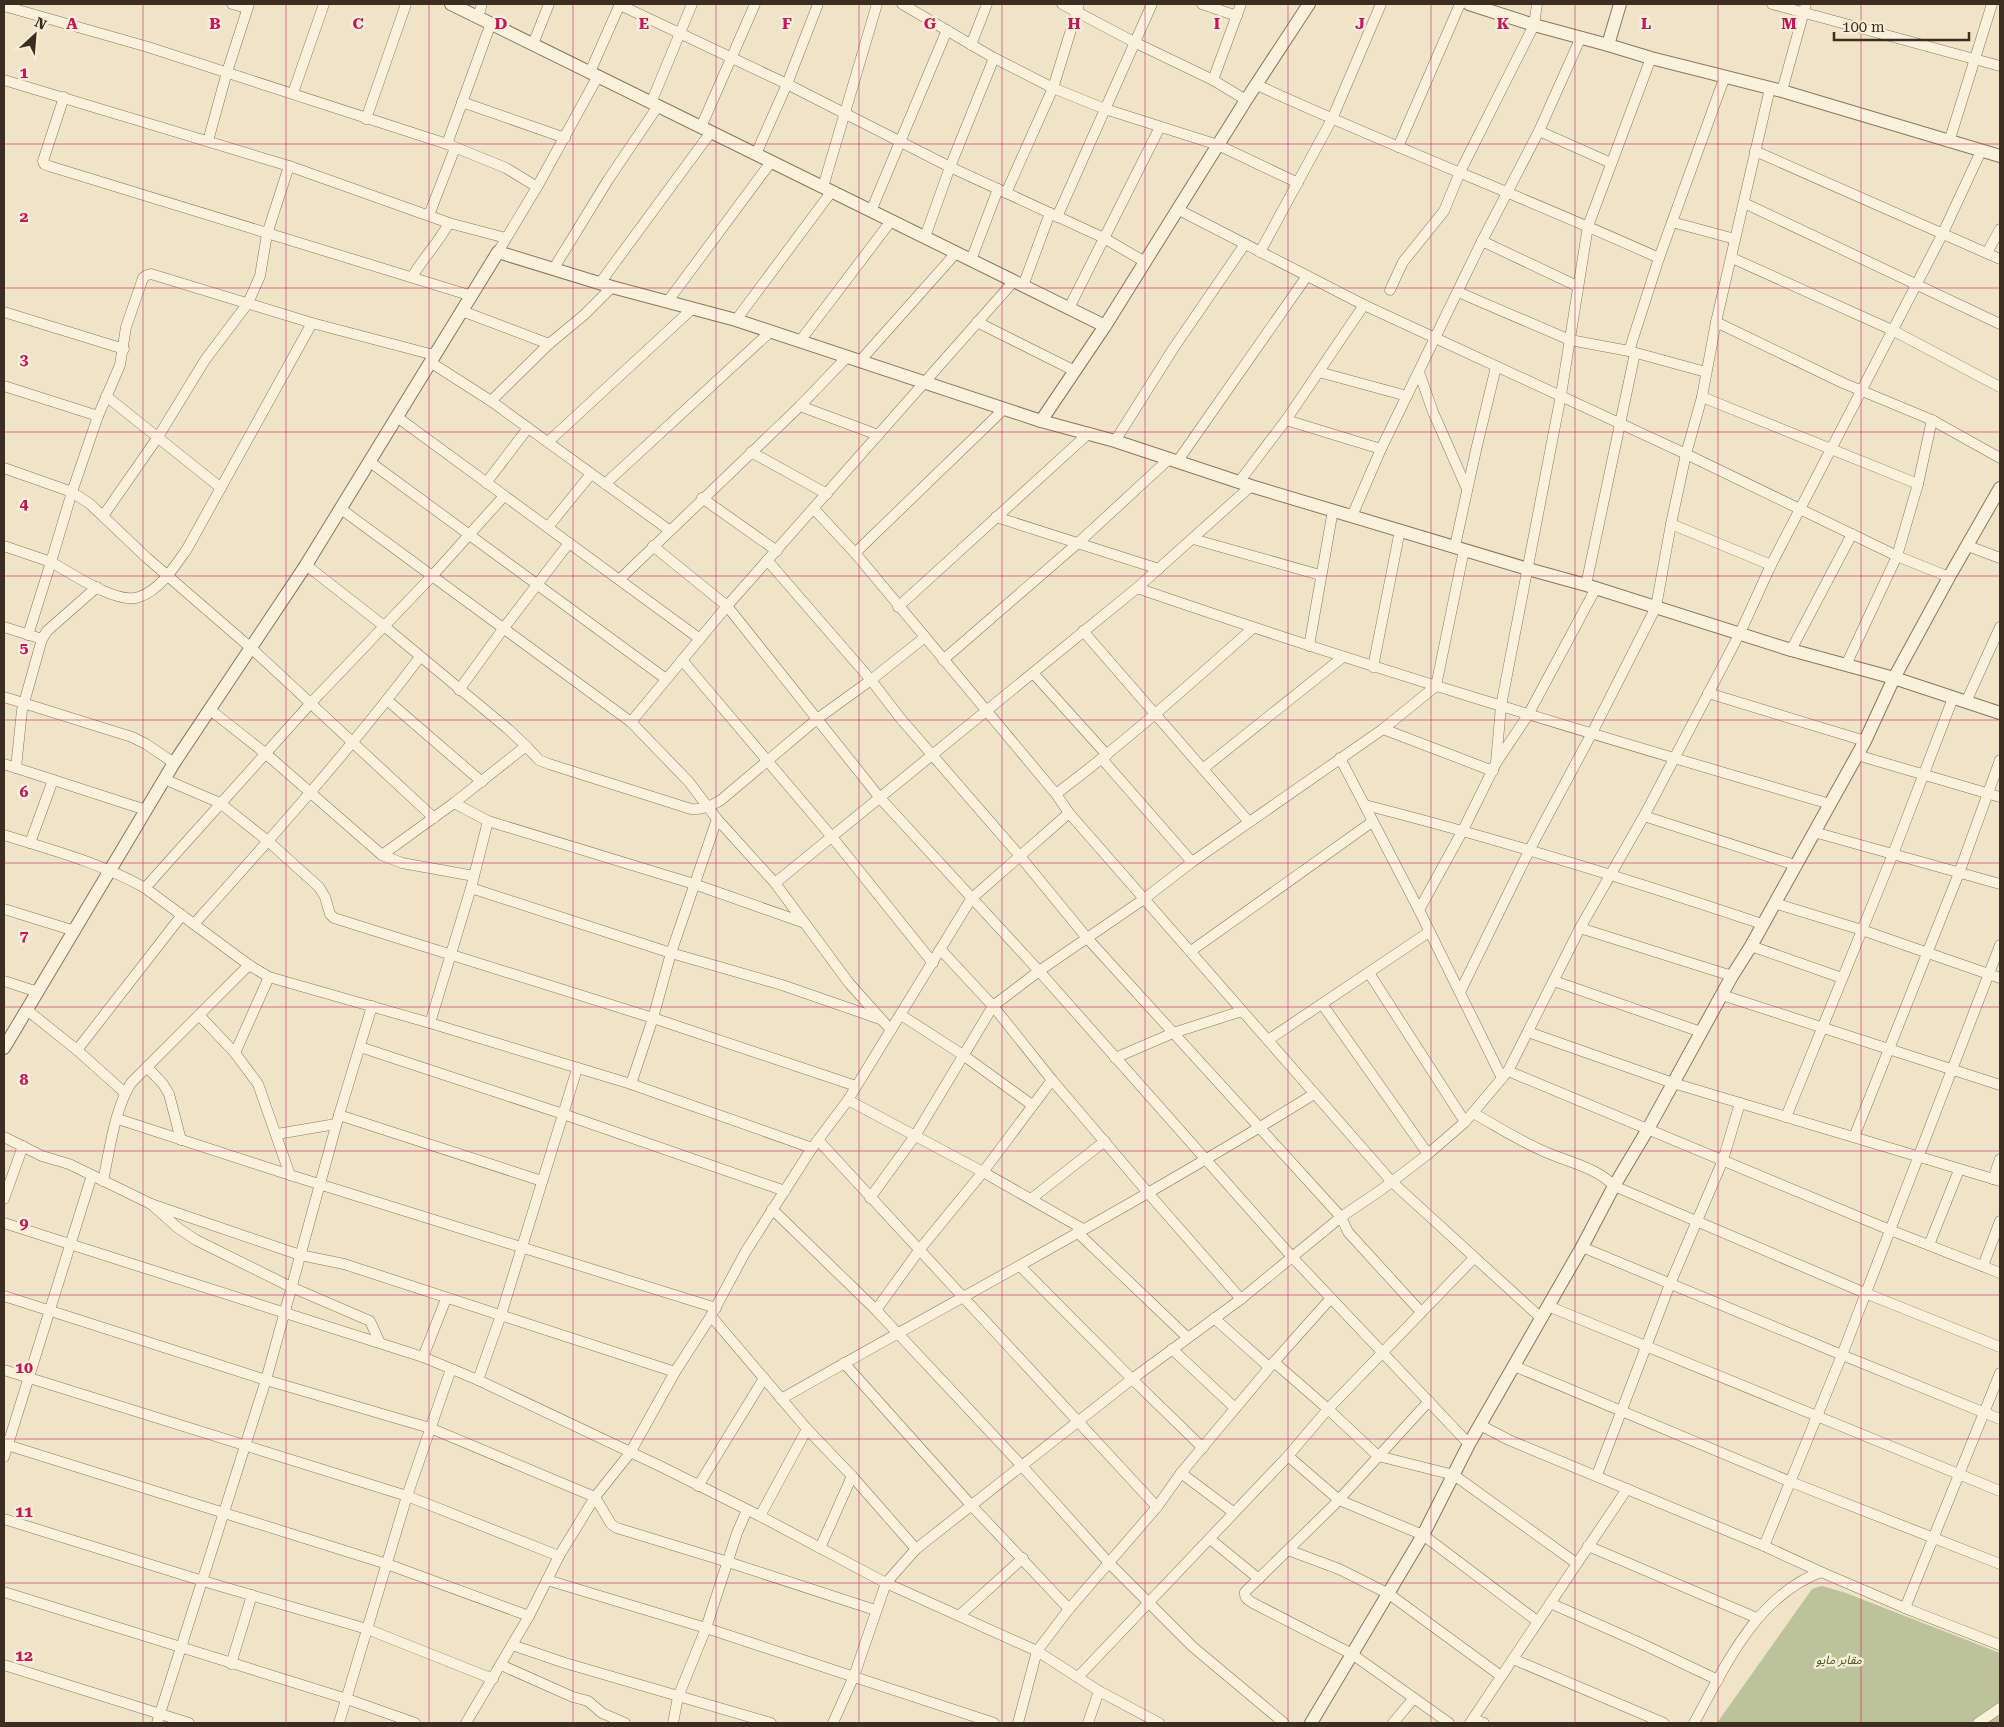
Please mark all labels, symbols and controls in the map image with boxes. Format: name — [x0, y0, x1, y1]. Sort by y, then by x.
north arrow — [10, 10, 60, 60]
scale bar — [1834, 10, 1969, 42]
text: N — [32, 14, 49, 33]
text: A — [66, 14, 78, 33]
text: B — [209, 14, 221, 33]
text: C — [352, 14, 364, 33]
text: D — [495, 14, 508, 33]
text: E — [639, 14, 649, 33]
text: F — [782, 14, 792, 33]
text: G — [924, 14, 937, 33]
text: H — [1067, 14, 1081, 33]
text: I — [1214, 14, 1220, 33]
text: J — [1355, 14, 1365, 33]
text: K — [1497, 14, 1510, 33]
text: L — [1641, 14, 1651, 33]
text: M — [1781, 14, 1797, 33]
text: 100 m — [1842, 18, 1885, 36]
text: 1 — [20, 63, 29, 82]
text: 2 — [20, 207, 29, 226]
text: 3 — [20, 350, 29, 369]
text: 4 — [20, 494, 29, 513]
text: 5 — [20, 638, 29, 657]
text: 6 — [20, 782, 29, 801]
text: 7 — [20, 926, 29, 945]
text: 8 — [20, 1070, 29, 1089]
text: 9 — [20, 1214, 29, 1233]
text: 10 — [15, 1358, 33, 1377]
text: 11 — [15, 1502, 33, 1521]
text: 12 — [15, 1646, 33, 1665]
park label: مقابر مايو — [1816, 1653, 1863, 1667]

